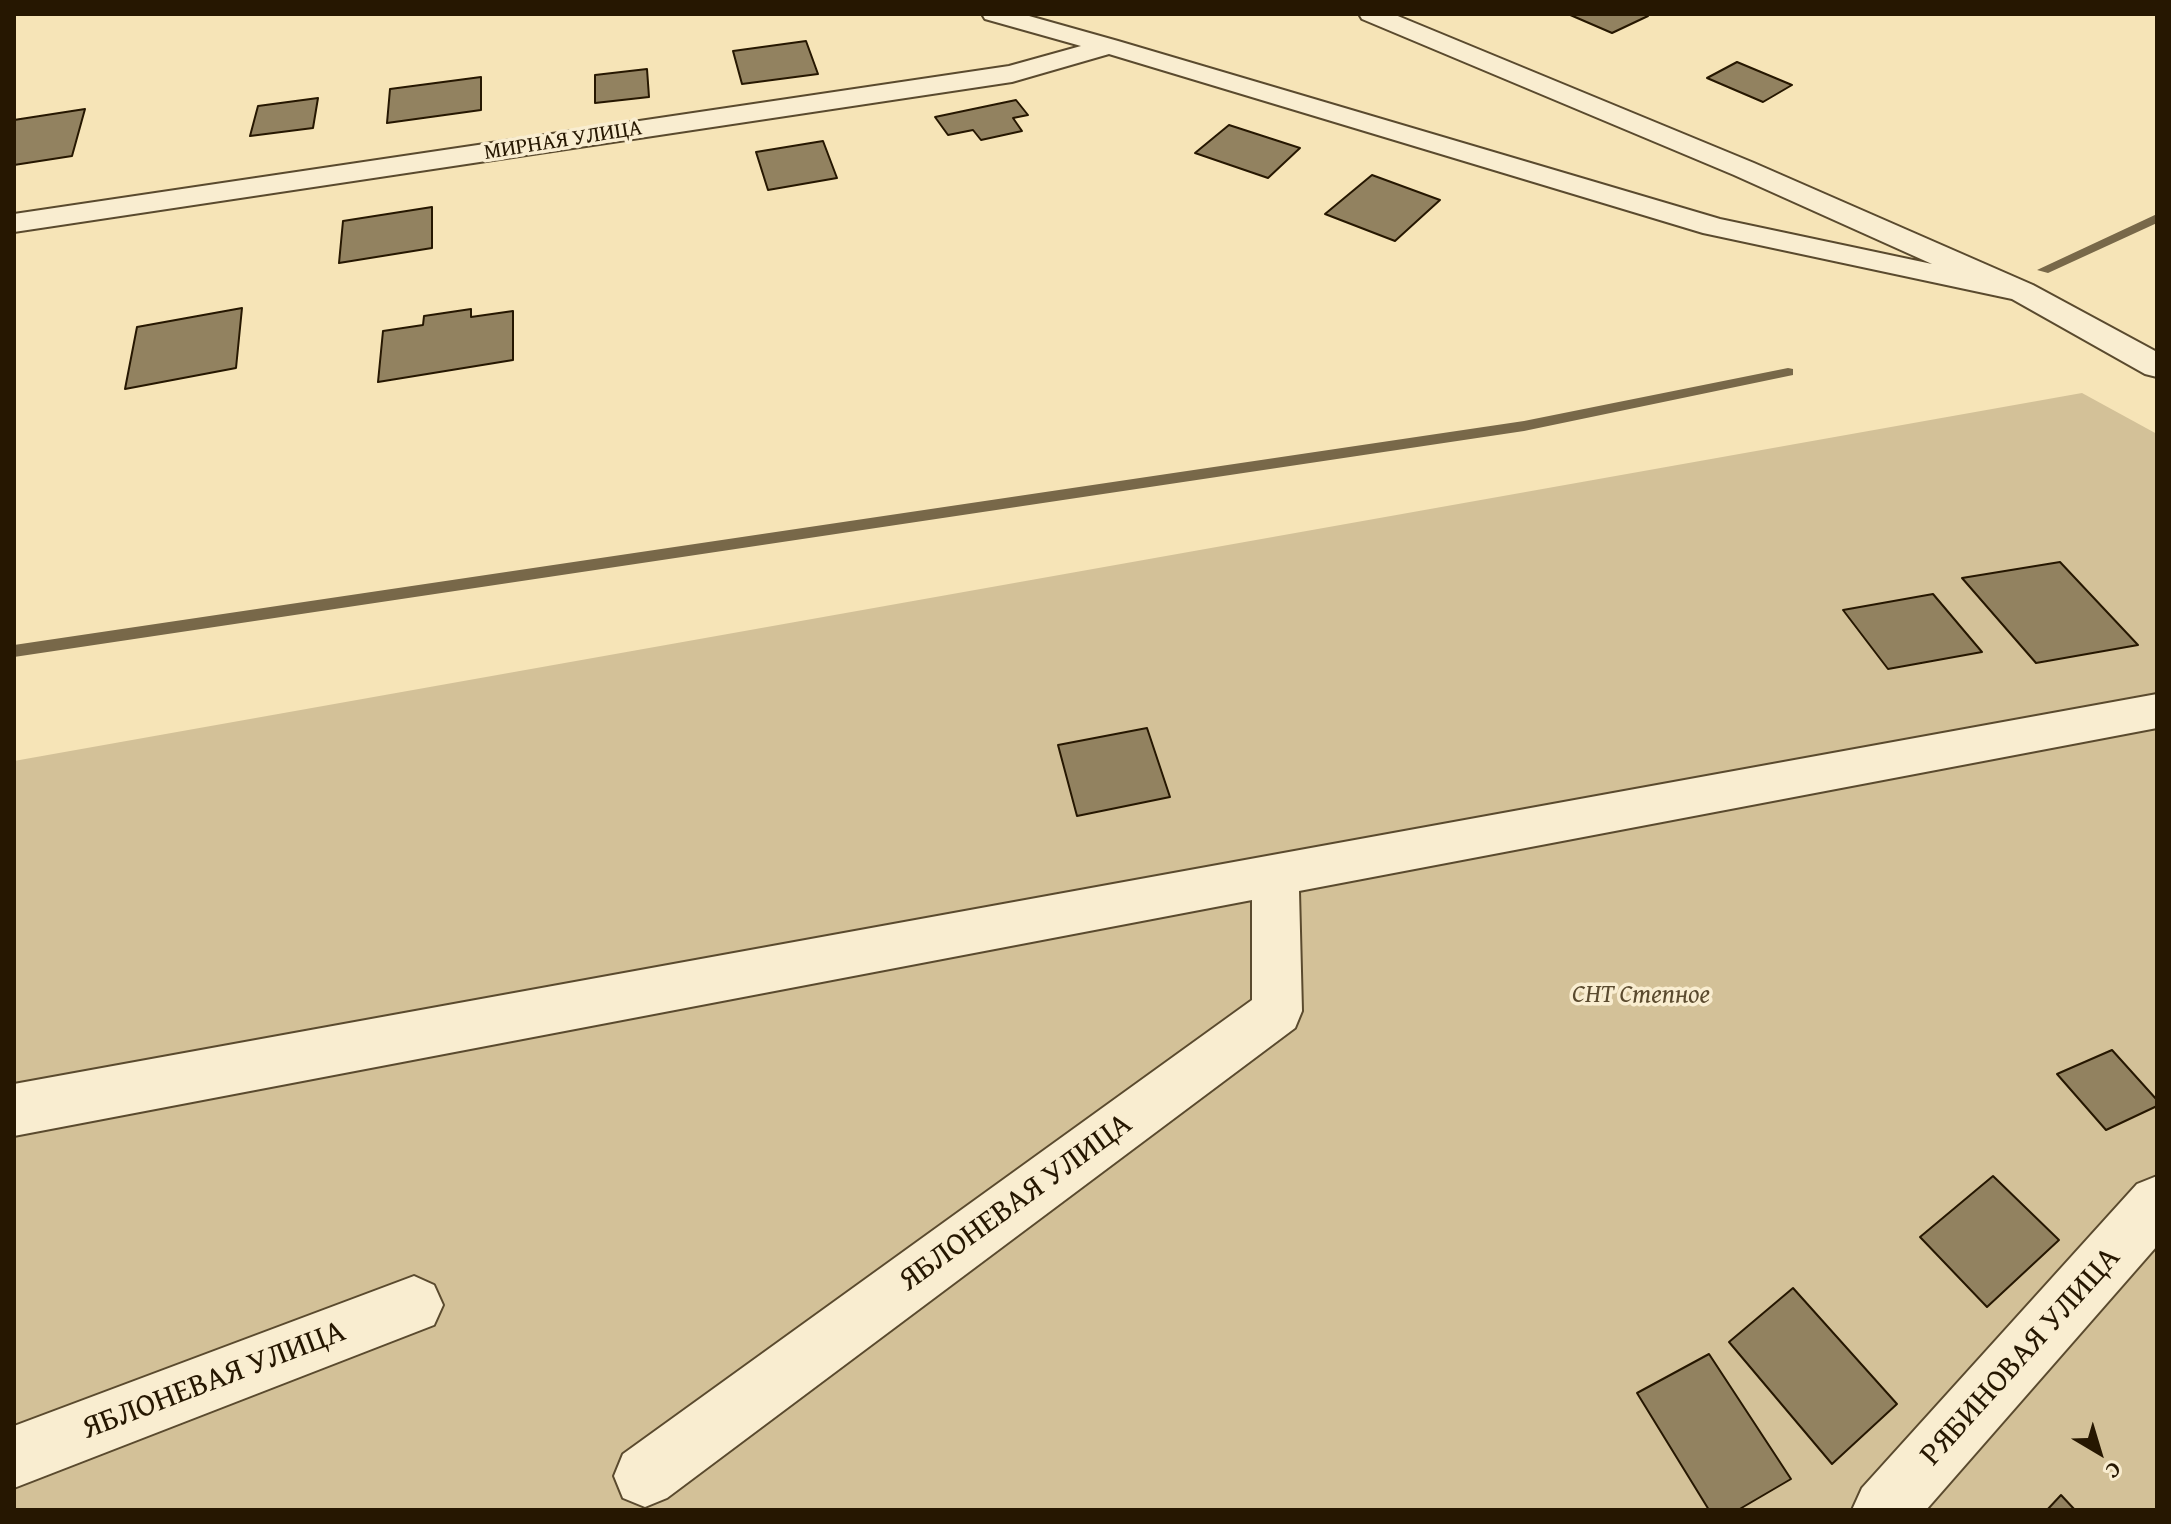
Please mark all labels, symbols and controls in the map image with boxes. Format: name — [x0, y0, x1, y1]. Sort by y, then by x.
street label: МИРНАЯ УЛИЦА — [482, 115, 644, 167]
park label: СНТ Степное — [1572, 979, 1710, 1011]
street label: ЯБЛОНЕВАЯ УЛИЦА — [892, 1105, 1140, 1301]
street label: РЯБИНОВАЯ УЛИЦА — [1913, 1240, 2129, 1474]
street label: ЯБЛОНЕВАЯ УЛИЦА — [77, 1313, 351, 1449]
north arrow — [2059, 1412, 2139, 1492]
text: С — [2099, 1454, 2129, 1487]

